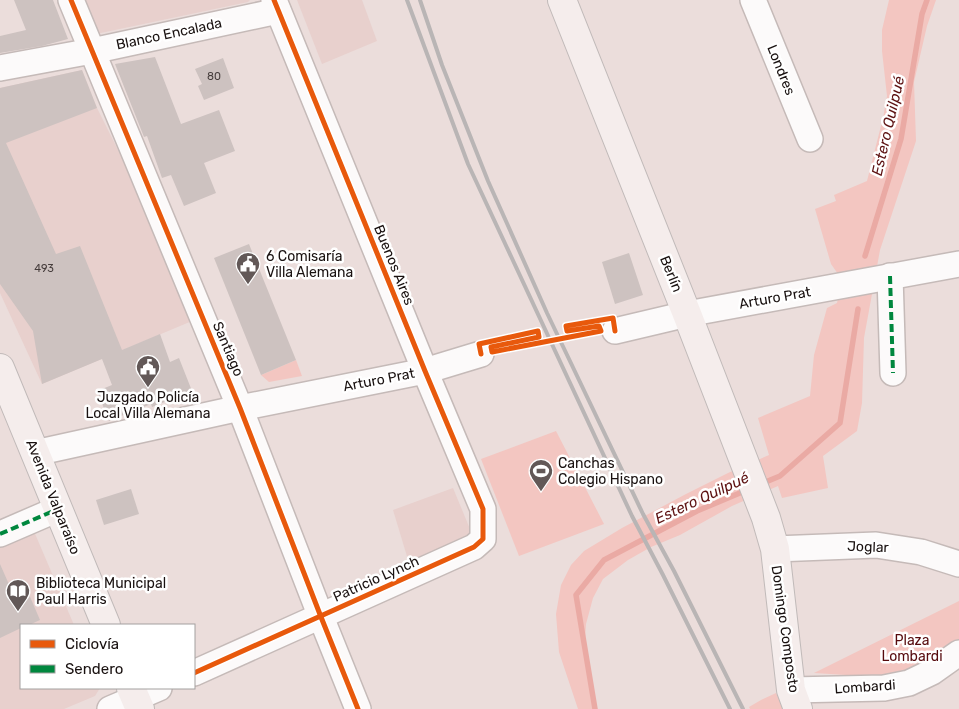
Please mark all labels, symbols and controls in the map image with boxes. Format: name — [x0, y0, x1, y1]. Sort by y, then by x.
street label: Blanco Encalada — [115, 14, 223, 54]
street label: Londres — [763, 42, 799, 98]
house number: 80 — [207, 70, 221, 83]
water label: Estero Quilpué — [868, 74, 908, 178]
street label: Buenos Aires — [370, 222, 418, 308]
place label: 6 Comisaría Villa Alemana — [266, 248, 353, 281]
public building icon: 6 Comisaría Villa Alemana — [235, 251, 261, 285]
street label: Berlín — [656, 253, 686, 295]
house number: 493 — [34, 262, 54, 275]
street label: Arturo Prat — [738, 283, 813, 313]
street label: Santiago — [209, 319, 247, 379]
public building icon: Juzgado Policía Local Villa Alemana — [135, 354, 161, 388]
street label: Arturo Prat — [342, 365, 417, 395]
place label: Juzgado Policía Local Villa Alemana — [86, 389, 210, 422]
street label: Avenida Valparaíso — [22, 437, 84, 557]
place label: Canchas Colegio Hispano — [558, 455, 663, 488]
sports icon: Canchas Colegio Hispano — [528, 458, 554, 492]
water label: Estero Quilpué — [652, 468, 752, 528]
street label: Joglar — [847, 538, 890, 556]
street label: Patricio Lynch — [330, 552, 422, 606]
street label: Domingo Composto — [768, 564, 802, 694]
place label: Biblioteca Municipal Paul Harris — [36, 575, 166, 608]
library icon: Biblioteca Municipal Paul Harris — [5, 578, 31, 612]
legend — [20, 624, 195, 689]
park label: Plaza Lombardi — [881, 632, 943, 665]
text: Ciclovía — [65, 635, 119, 653]
text: Sendero — [65, 660, 123, 678]
street label: Lombardi — [834, 676, 896, 698]

